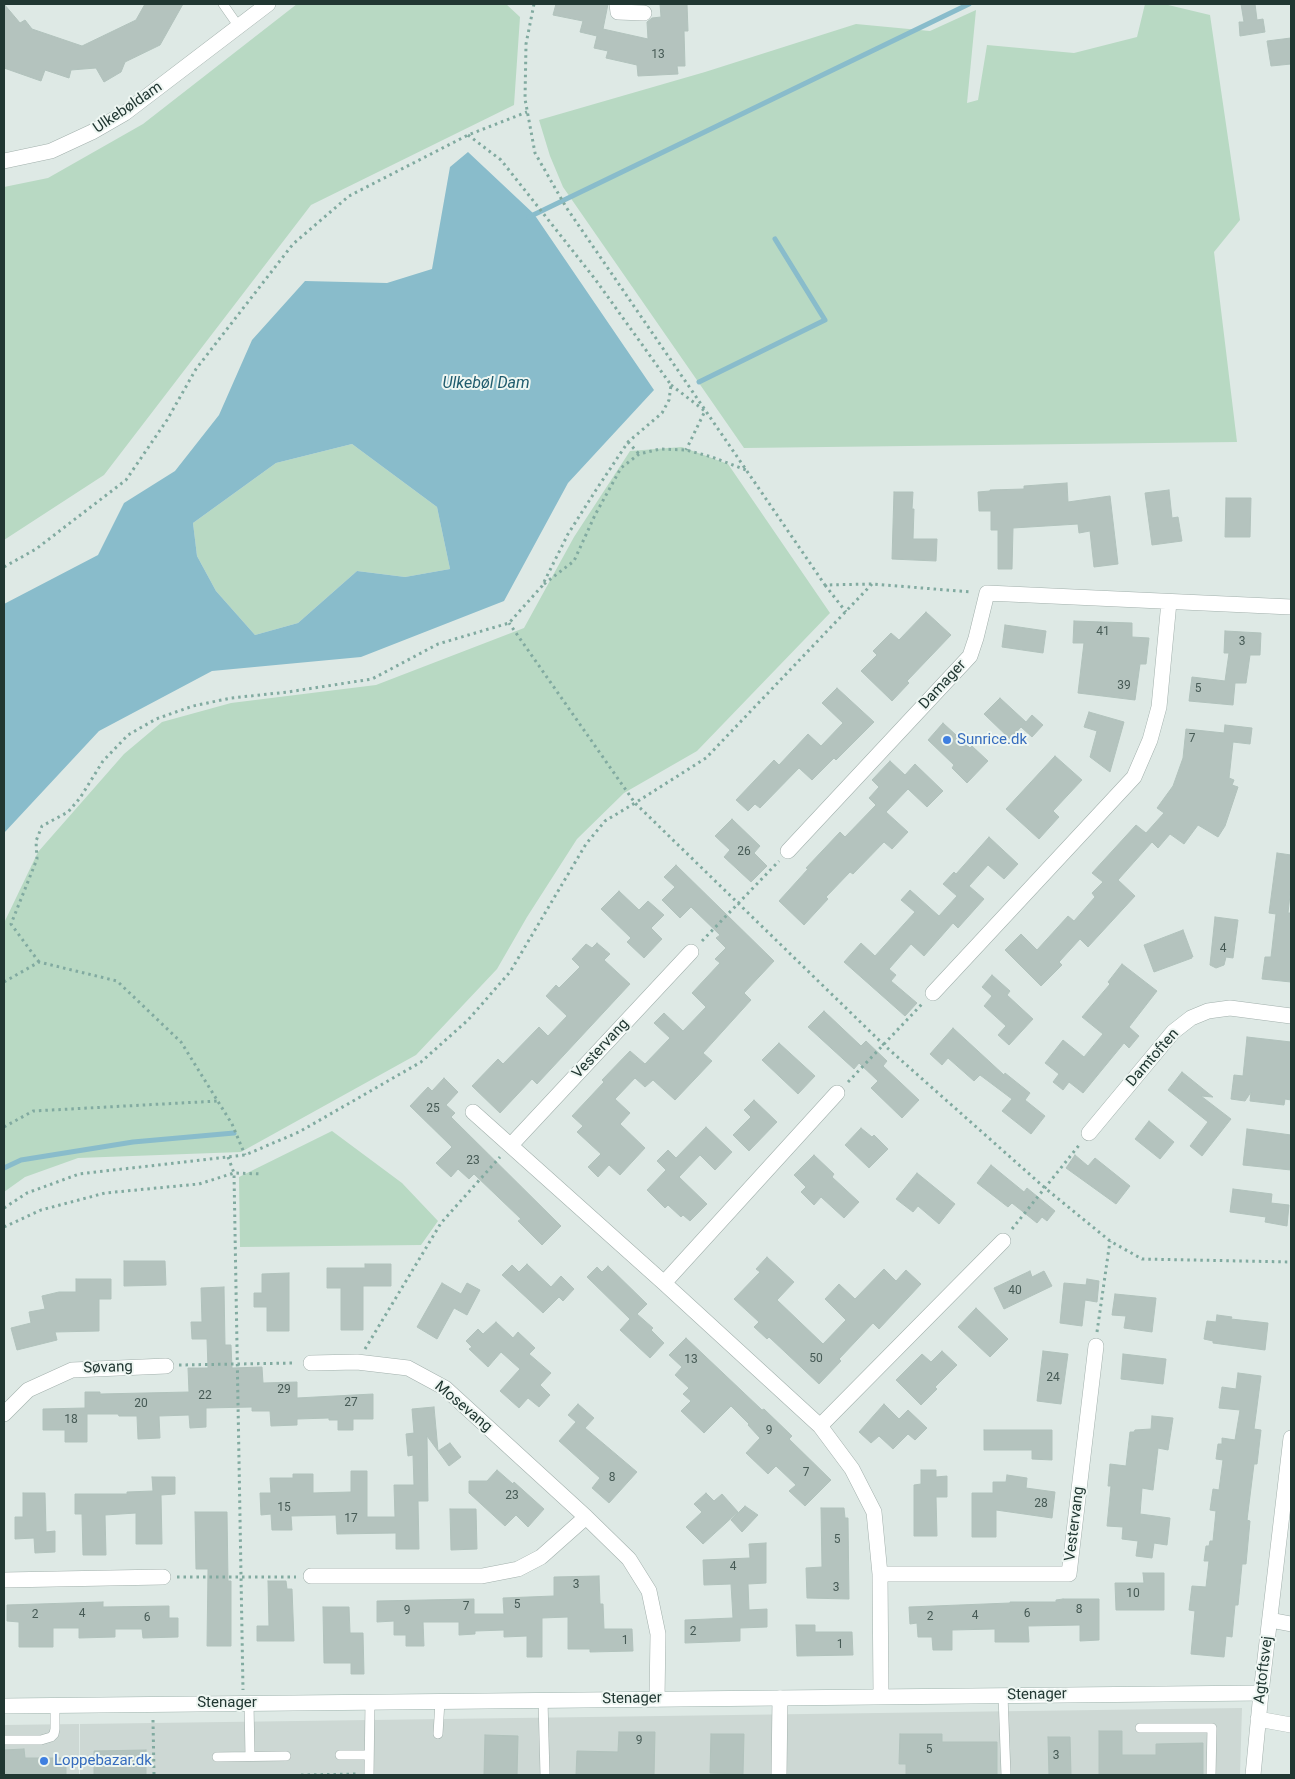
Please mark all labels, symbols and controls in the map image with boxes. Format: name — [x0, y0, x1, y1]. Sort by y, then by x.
house number: 13 — [651, 48, 665, 62]
street label: Ulkebøldam — [90, 78, 166, 138]
water label: Ulkebøl Dam — [442, 374, 530, 394]
house number: 41 — [1096, 625, 1110, 639]
house number: 3 — [1239, 635, 1245, 649]
street label: Damager — [916, 657, 970, 713]
house number: 39 — [1117, 679, 1131, 693]
house number: 5 — [1195, 682, 1201, 696]
place label: Sunrice.dk — [957, 731, 1027, 749]
house number: 7 — [1189, 732, 1195, 746]
marker: Sunrice.dk — [941, 734, 953, 746]
house number: 26 — [737, 845, 751, 859]
house number: 4 — [1220, 942, 1226, 956]
street label: Vestervang — [569, 1015, 633, 1083]
street label: Damtoften — [1123, 1025, 1183, 1091]
house number: 25 — [426, 1102, 440, 1116]
house number: 23 — [466, 1154, 480, 1168]
house number: 40 — [1008, 1284, 1022, 1298]
house number: 50 — [809, 1352, 823, 1366]
house number: 13 — [684, 1353, 698, 1367]
street label: Søvang — [83, 1358, 133, 1378]
house number: 24 — [1046, 1371, 1060, 1385]
street label: Mosevang — [431, 1378, 495, 1436]
house number: 29 — [277, 1383, 291, 1397]
house number: 22 — [198, 1389, 212, 1403]
house number: 27 — [344, 1396, 358, 1410]
house number: 20 — [134, 1397, 148, 1411]
house number: 18 — [64, 1413, 78, 1427]
house number: 9 — [766, 1424, 772, 1438]
house number: 7 — [803, 1466, 809, 1480]
house number: 8 — [609, 1471, 615, 1485]
street label: Vestervang — [1061, 1486, 1089, 1562]
house number: 23 — [505, 1489, 519, 1503]
house number: 28 — [1034, 1497, 1048, 1511]
house number: 15 — [277, 1501, 291, 1515]
house number: 17 — [344, 1512, 358, 1526]
house number: 5 — [834, 1533, 840, 1547]
house number: 4 — [730, 1560, 736, 1574]
house number: 3 — [573, 1578, 579, 1592]
house number: 3 — [833, 1581, 839, 1595]
house number: 10 — [1126, 1587, 1140, 1601]
house number: 5 — [514, 1598, 520, 1612]
house number: 7 — [463, 1600, 469, 1614]
house number: 8 — [1076, 1603, 1082, 1617]
house number: 9 — [404, 1604, 410, 1618]
house number: 4 — [79, 1607, 85, 1621]
house number: 6 — [1024, 1607, 1030, 1621]
house number: 2 — [32, 1608, 38, 1622]
house number: 4 — [972, 1609, 978, 1623]
house number: 2 — [927, 1610, 933, 1624]
house number: 6 — [144, 1611, 150, 1625]
house number: 2 — [690, 1625, 696, 1639]
house number: 1 — [622, 1634, 628, 1648]
street label: Agtoftsvej — [1251, 1635, 1277, 1705]
house number: 1 — [837, 1638, 843, 1652]
street label: Stenager — [1007, 1685, 1067, 1705]
street label: Stenager — [602, 1689, 662, 1709]
street label: Stenager — [197, 1694, 257, 1712]
house number: 9 — [636, 1734, 642, 1748]
house number: 5 — [926, 1743, 932, 1757]
house number: 3 — [1053, 1749, 1059, 1763]
place label: Loppebazar.dk — [54, 1752, 152, 1770]
marker: Loppebazar.dk — [38, 1755, 50, 1767]

